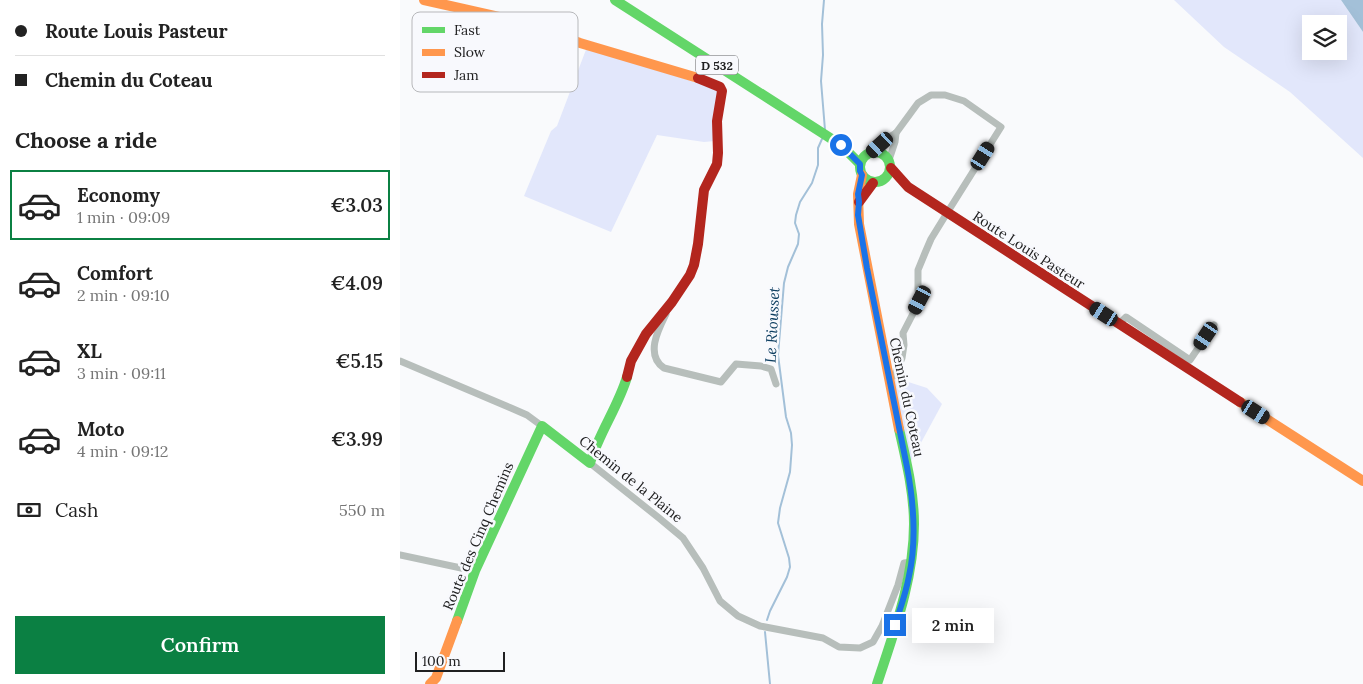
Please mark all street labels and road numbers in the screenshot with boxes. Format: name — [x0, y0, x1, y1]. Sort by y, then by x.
road number: D 532 — [696, 56, 738, 74]
street label: Route Louis Pasteur — [970, 207, 1088, 293]
street label: Chemin du Coteau — [886, 336, 928, 458]
street label: Chemin de la Plaine — [576, 432, 687, 527]
street label: Route des Cinq Chemins — [439, 459, 517, 613]

